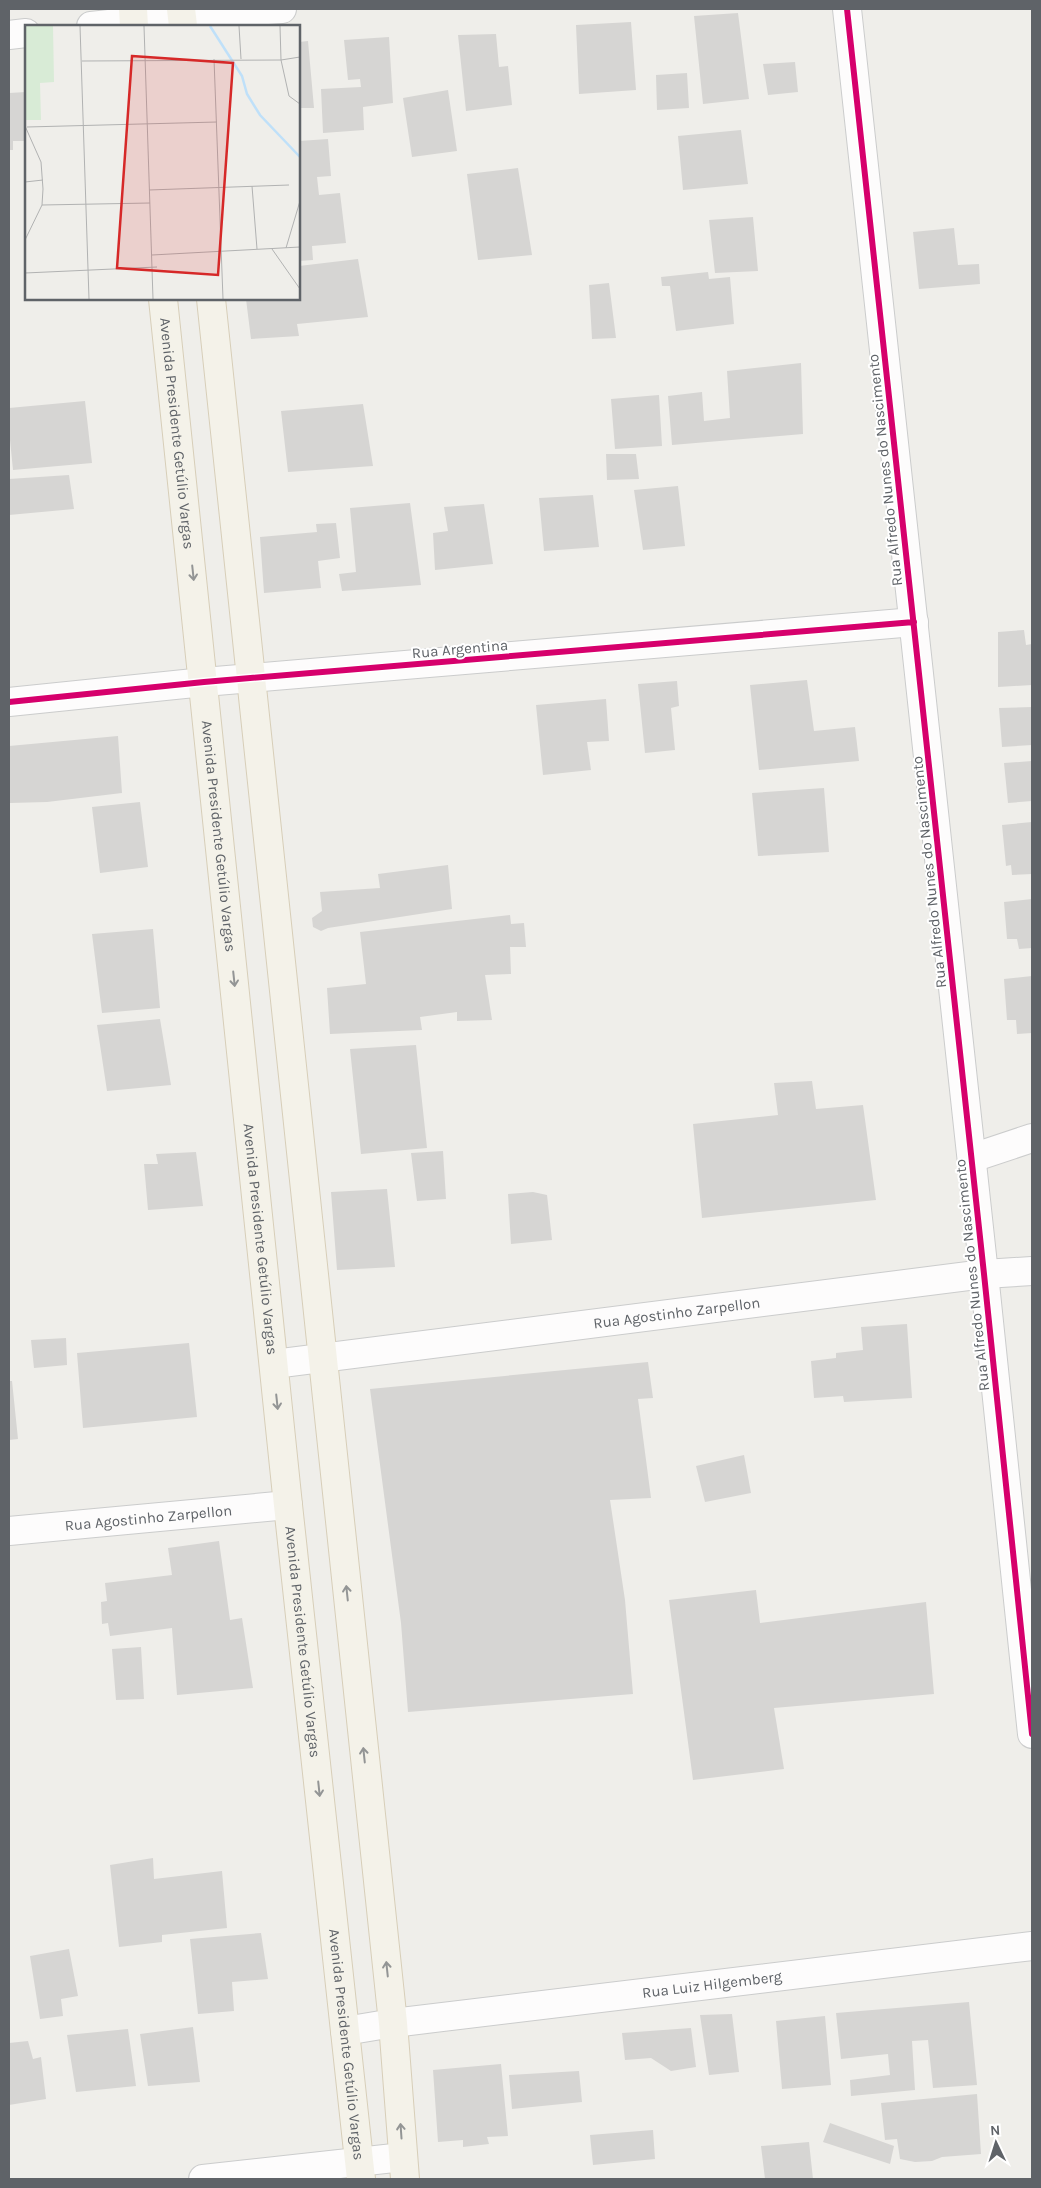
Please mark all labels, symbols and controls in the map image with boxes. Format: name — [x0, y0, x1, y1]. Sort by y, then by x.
inset map — [25, 25, 300, 300]
street label: Avenida Presidente Getúlio Vargas — [156, 317, 198, 550]
street label: Rua Alfredo Nunes do Nascimento — [864, 353, 906, 587]
one-way arrow — [188, 565, 198, 581]
street label: Rua Argentina — [411, 636, 509, 662]
street label: Avenida Presidente Getúlio Vargas — [198, 719, 240, 953]
street label: Rua Alfredo Nunes do Nascimento — [908, 755, 950, 989]
one-way arrow — [229, 971, 239, 987]
street label: Avenida Presidente Getúlio Vargas — [239, 1122, 281, 1356]
street label: Rua Alfredo Nunes do Nascimento — [951, 1158, 993, 1392]
street label: Rua Agostinho Zarpellon — [592, 1293, 761, 1332]
one-way arrow — [272, 1393, 282, 1409]
street label: Rua Agostinho Zarpellon — [64, 1501, 233, 1535]
street label: Avenida Presidente Getúlio Vargas — [281, 1525, 324, 1758]
one-way arrow — [342, 1586, 352, 1602]
one-way arrow — [359, 1747, 369, 1763]
one-way arrow — [314, 1781, 324, 1797]
street label: Avenida Presidente Getúlio Vargas — [325, 1928, 368, 2161]
one-way arrow — [382, 1961, 392, 1977]
street label: Rua Luiz Hilgemberg — [641, 1967, 783, 2002]
north arrow — [971, 2118, 1021, 2168]
text: N — [990, 2122, 1001, 2139]
one-way arrow — [396, 2123, 405, 2139]

